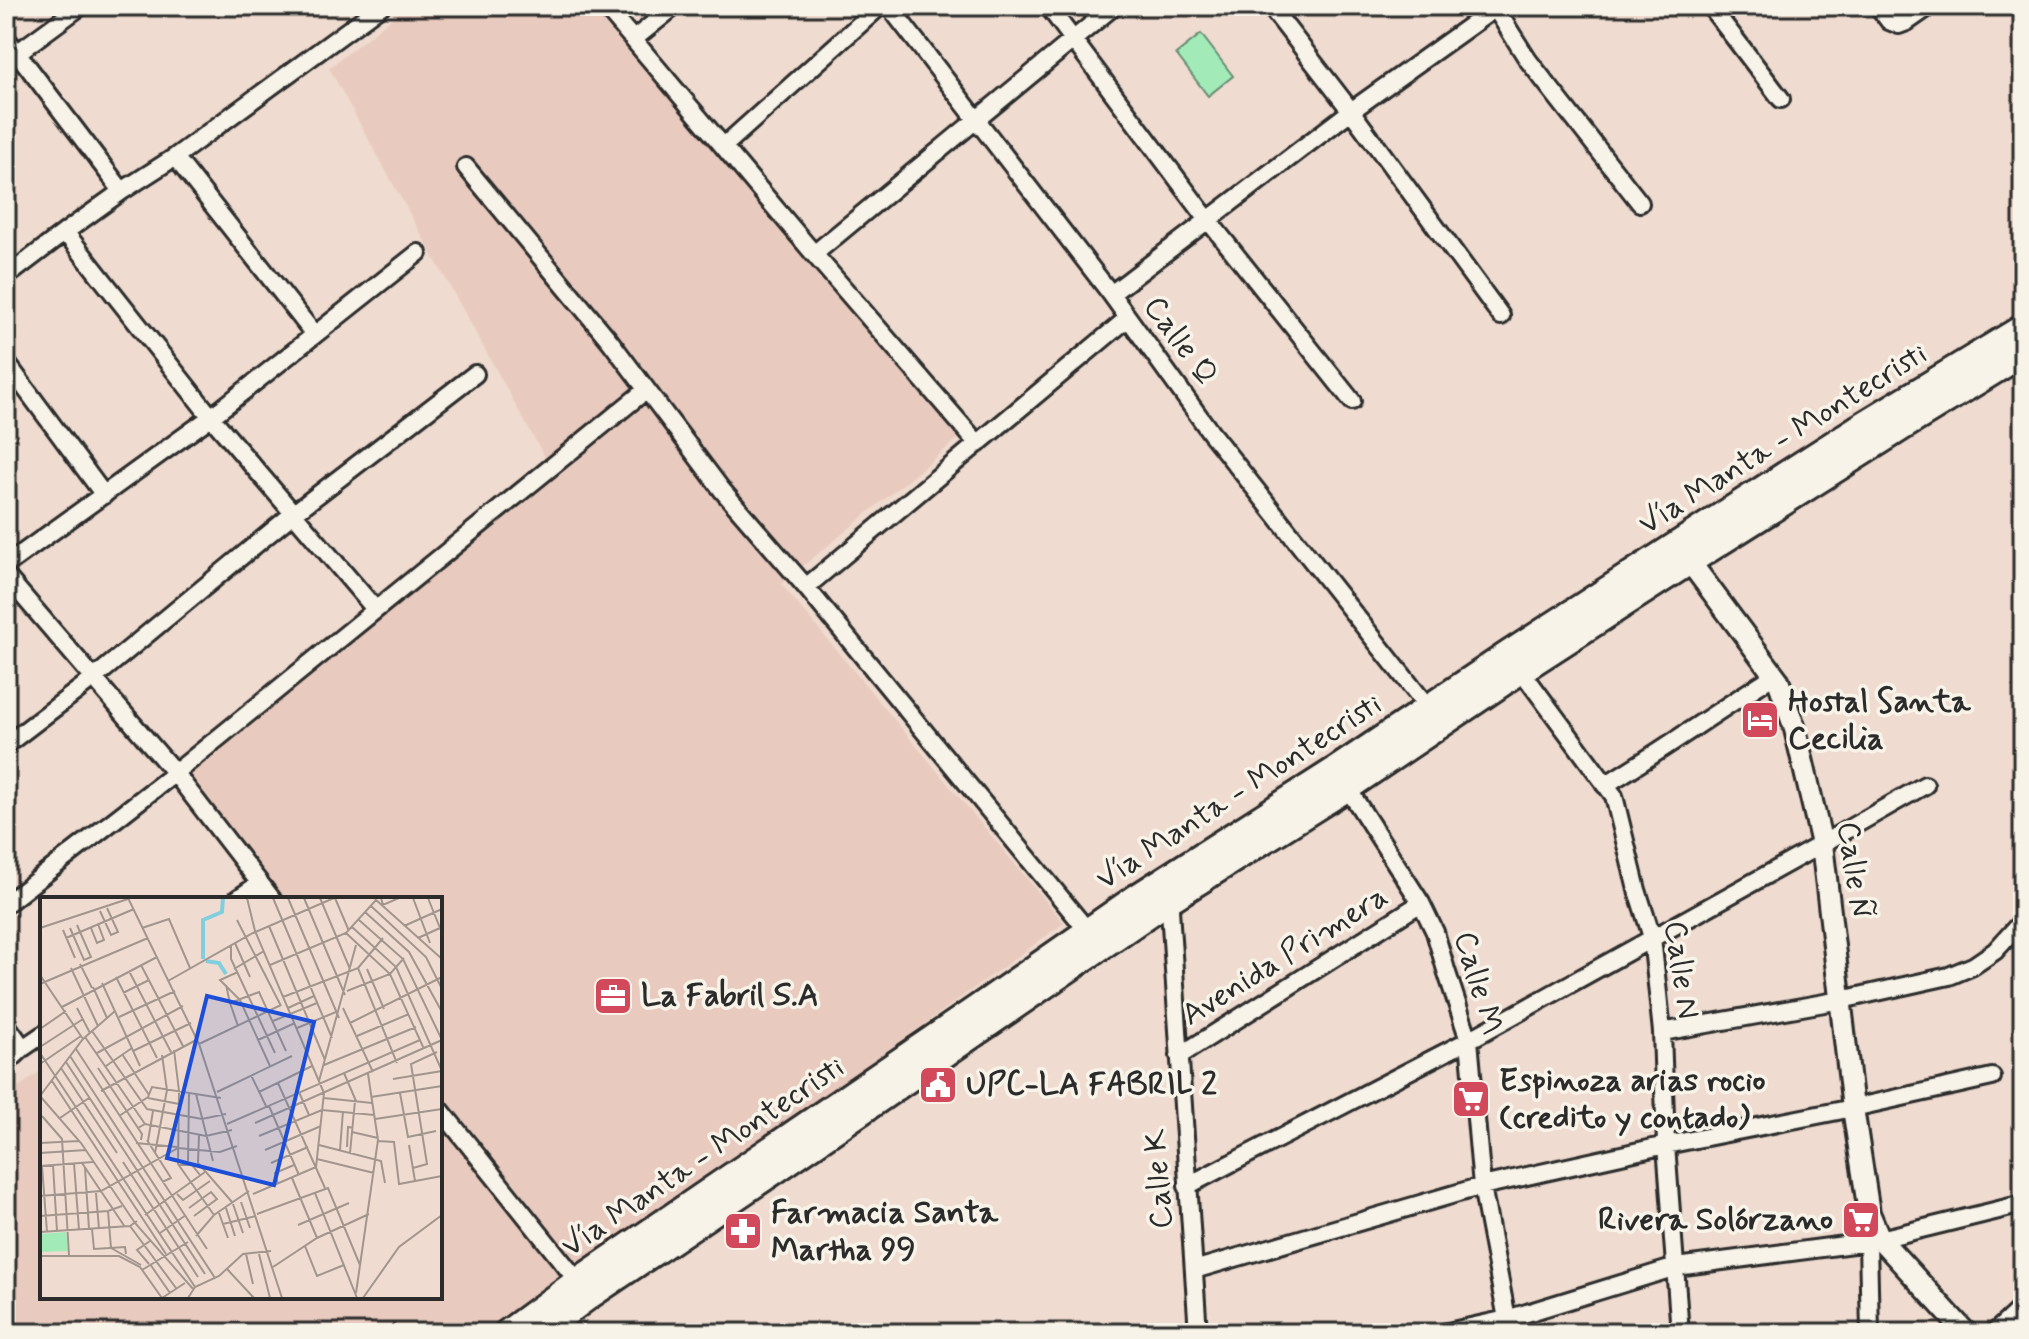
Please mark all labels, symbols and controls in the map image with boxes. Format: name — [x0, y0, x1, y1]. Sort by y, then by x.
street label: Calle Q — [1133, 288, 1227, 394]
street label: Vía Manta - Montecristi — [1631, 333, 1935, 545]
place label: Hostal Santa Cecilia — [1788, 681, 1971, 760]
street label: Vía Manta - Montecristi — [1088, 684, 1390, 900]
hotel icon: Hostal Santa Cecilia — [1739, 699, 1781, 741]
street label: Calle Ñ — [1826, 819, 1882, 921]
street label: Avenida Primera — [1174, 876, 1396, 1036]
inset map — [40, 897, 442, 1299]
street label: Calle N — [1653, 918, 1709, 1022]
street label: Calle M — [1443, 926, 1513, 1040]
office icon: La Fabril S.A — [592, 975, 634, 1017]
place label: La Fabril S.A — [641, 975, 819, 1017]
street label: Vía Manta - Montecristi — [553, 1046, 853, 1268]
place label: Espinoza arias rocio (credito y contado) — [1499, 1060, 1766, 1139]
public building icon: UPC-LA FABRIL 2 — [917, 1064, 959, 1106]
place label: UPC-LA FABRIL 2 — [966, 1064, 1217, 1106]
supermarket icon: Espinoza arias rocio (credito y contado) — [1450, 1078, 1492, 1120]
street label: Calle K — [1135, 1127, 1183, 1230]
place label: Farmacia Santa Martha 99 — [771, 1192, 999, 1271]
place label: Rivera Solórzano — [1598, 1199, 1833, 1241]
supermarket icon: Rivera Solórzano — [1840, 1199, 1882, 1241]
pharmacy icon: Farmacia Santa Martha 99 — [722, 1210, 764, 1252]

